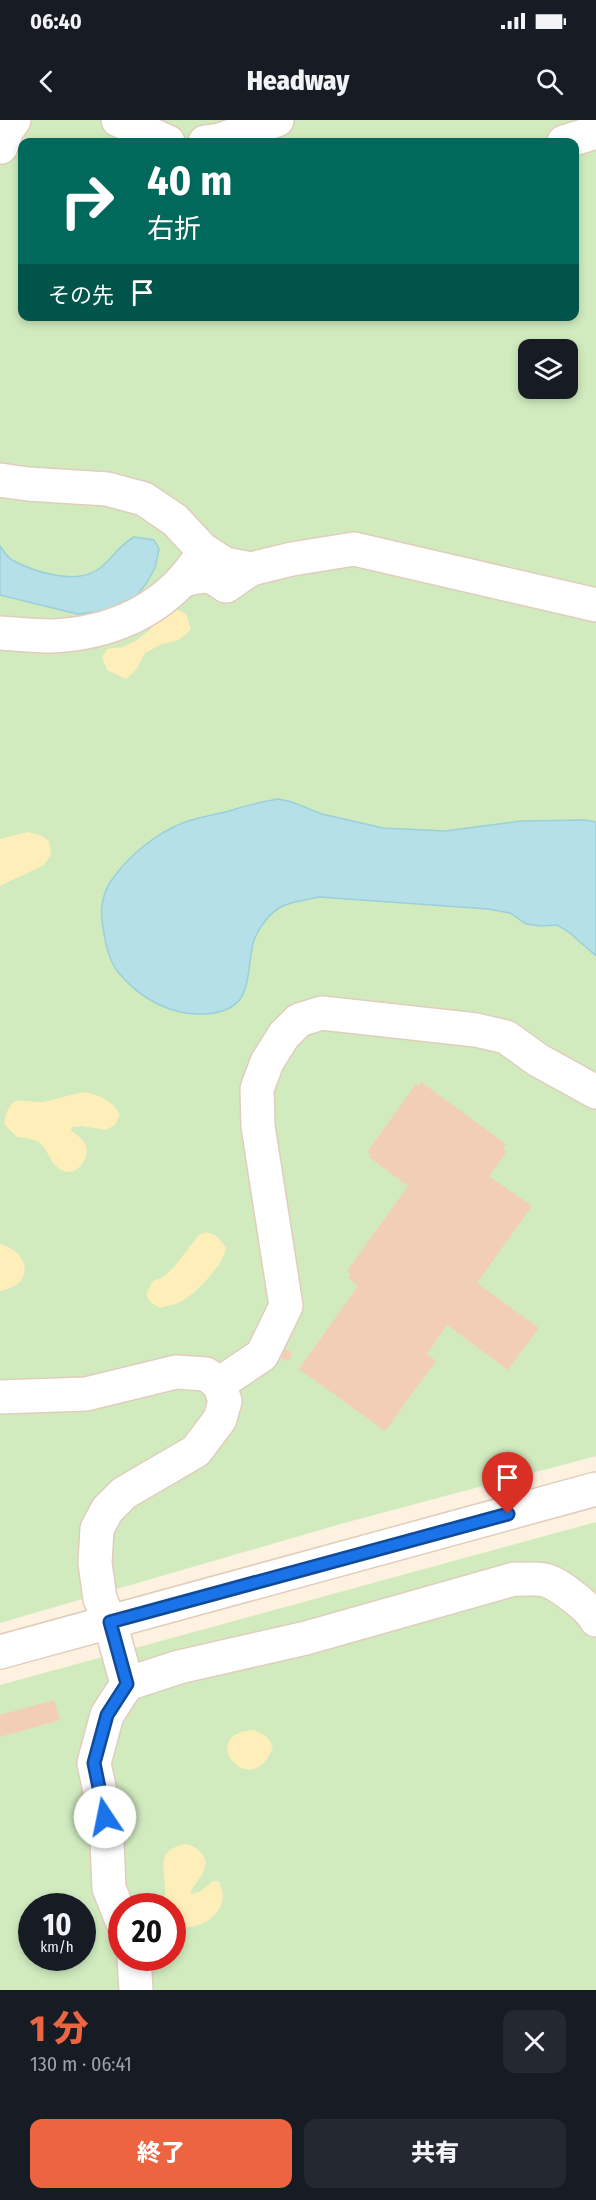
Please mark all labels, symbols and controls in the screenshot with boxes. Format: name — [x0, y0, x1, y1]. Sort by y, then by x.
text: 06:40 — [30, 8, 82, 35]
icon: back — [30, 65, 63, 98]
text: Headway — [247, 65, 349, 97]
icon: search — [533, 65, 566, 98]
text: 40 m — [147, 156, 232, 206]
icon: right — [48, 162, 126, 240]
text: 右折 — [147, 213, 201, 245]
icon: arrive — [126, 276, 159, 309]
text: その先 — [48, 282, 114, 309]
map controls — [518, 339, 578, 399]
button: layers — [518, 339, 578, 399]
pin — [482, 1452, 533, 1514]
icon: arrive — [491, 1461, 524, 1494]
position arrow — [73, 1785, 137, 1849]
speed limit sign: 20 — [108, 1893, 186, 1971]
text: 10 — [42, 1907, 72, 1943]
text: km/h — [40, 1938, 74, 1956]
text: 1 分 — [30, 2007, 89, 2051]
button: close — [503, 2010, 566, 2073]
text: 130 m · 06:41 — [30, 2052, 132, 2076]
button: 終了 — [30, 2119, 292, 2188]
button: 共有 — [304, 2119, 566, 2188]

